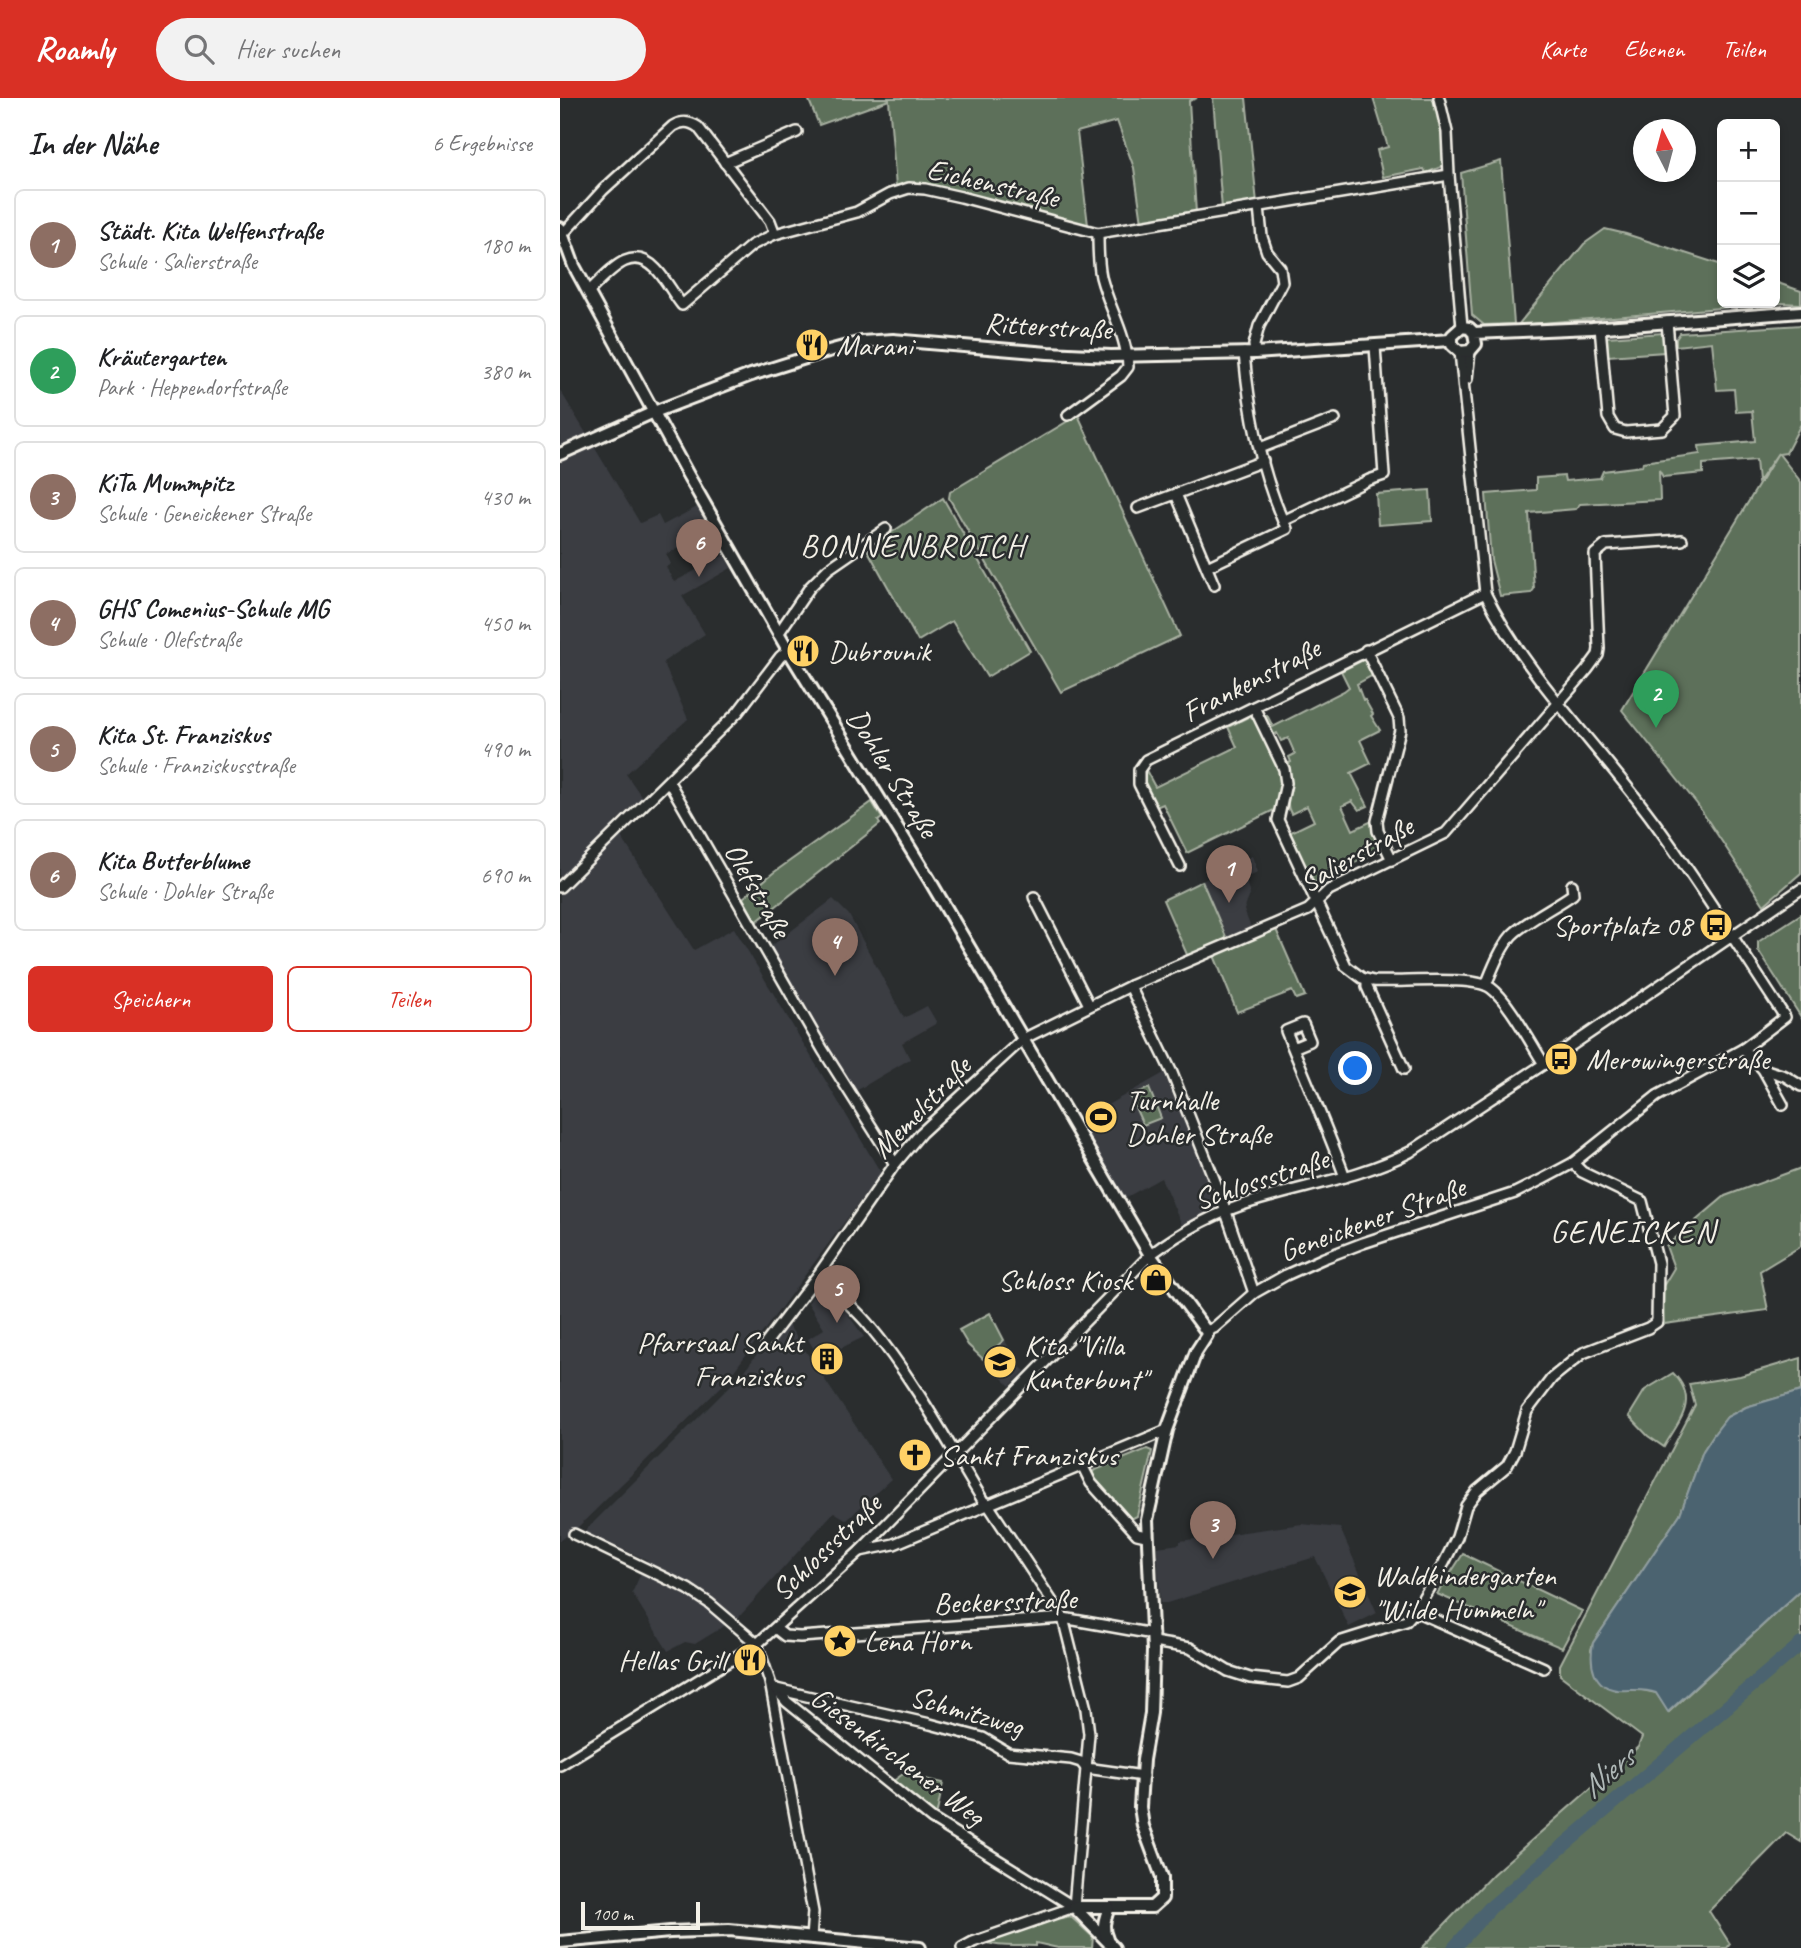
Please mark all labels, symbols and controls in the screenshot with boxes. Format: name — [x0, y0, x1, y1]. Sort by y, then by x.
search box — [156, 18, 646, 81]
text: Roamly — [35, 28, 114, 70]
icon: search — [180, 30, 218, 68]
text: Hier suchen — [236, 33, 340, 66]
text: Karte — [1540, 34, 1586, 64]
text: Ebenen — [1624, 34, 1684, 64]
text: Teilen — [1722, 34, 1766, 64]
north arrow — [1633, 119, 1696, 182]
map controls — [1717, 119, 1780, 308]
button: + — [1717, 119, 1780, 182]
text: In der Nähe — [28, 125, 157, 163]
text: 6 Ergebnisse — [432, 129, 532, 158]
street label: Eichenstraße — [923, 149, 1065, 217]
button: − — [1717, 182, 1780, 245]
text: Städt. Kita Welfenstraße — [97, 214, 322, 247]
text: 1 — [48, 231, 58, 260]
text: 180 m — [481, 231, 530, 260]
button: layers — [1717, 245, 1780, 308]
text: Schule · Salierstraße — [97, 247, 257, 276]
street label: Ritterstraße — [984, 304, 1115, 348]
restaurant icon: Marani — [793, 326, 831, 364]
place label: Marani — [836, 326, 916, 364]
text: Kräutergarten — [97, 340, 226, 373]
text: 2 — [48, 357, 58, 386]
text: 380 m — [481, 357, 530, 386]
text: Park · Heppendorfstraße — [97, 373, 287, 402]
text: KiTa Mummpitz — [97, 466, 233, 499]
text: 3 — [48, 483, 58, 512]
text: 430 m — [481, 483, 530, 512]
text: Schule · Geneickener Straße — [97, 499, 311, 528]
pin: 6 — [676, 519, 722, 577]
district label: BONNENBROICH — [800, 525, 1029, 566]
text: GHS Comenius-Schule MG — [97, 592, 329, 625]
text: 4 — [48, 609, 58, 638]
text: 450 m — [481, 609, 530, 638]
text: Schule · Olefstraße — [97, 625, 241, 654]
street label: Frankenstraße — [1176, 628, 1328, 731]
restaurant icon: Dubrovnik — [784, 632, 822, 670]
place label: Dubrovnik — [828, 632, 933, 670]
pin: 2 — [1633, 670, 1679, 728]
street label: Dohler Straße — [838, 701, 949, 846]
text: Kita St. Franziskus — [97, 718, 269, 751]
text: 5 — [48, 735, 58, 764]
text: 490 m — [481, 735, 530, 764]
text: Schule · Franziskusstraße — [97, 751, 295, 780]
street label: Salierstraße — [1292, 806, 1422, 901]
street label: Olefstraße — [716, 836, 802, 946]
text: Kita Butterblume — [97, 844, 249, 877]
pin: 1 — [1206, 845, 1252, 903]
text: 6 — [48, 861, 58, 890]
text: 690 m — [481, 861, 530, 890]
text: Schule · Dohler Straße — [97, 877, 273, 906]
place label: Sportplatz 08 — [1553, 906, 1694, 944]
bus stop icon: Sportplatz 08 — [1697, 906, 1735, 944]
pin: 4 — [812, 918, 858, 976]
button: Speichern — [28, 966, 273, 1032]
button: Teilen — [287, 966, 532, 1032]
bus stop icon: Merowingerstraße — [1542, 1040, 1580, 1078]
place label: Merowingerstraße — [1586, 1040, 1771, 1078]
street label: Memelstraße — [863, 1046, 981, 1166]
your location — [1338, 1051, 1372, 1085]
place label: Turnhalle Dohler Straße — [1126, 1081, 1273, 1153]
sports icon: Turnhalle Dohler Straße — [1082, 1098, 1120, 1136]
street label: Schlossstraße — [1189, 1139, 1335, 1219]
street label: Geneickener Straße — [1274, 1167, 1472, 1270]
district label: GENEICKEN — [1550, 1211, 1719, 1252]
place label: Schloss Kiosk — [998, 1261, 1134, 1299]
shop icon: Schloss Kiosk — [1137, 1261, 1175, 1299]
pin: 5 — [814, 1265, 860, 1323]
place label: Pfarrsaal Sankt Franziskus — [637, 1323, 806, 1395]
place label: Kita "Villa Kunterbunt" — [1024, 1326, 1153, 1398]
building icon: Pfarrsaal Sankt Franziskus — [808, 1340, 846, 1378]
school or university icon: Kita "Villa Kunterbunt" — [981, 1343, 1019, 1381]
church icon: Sankt Franziskus — [896, 1436, 934, 1474]
place label: Sankt Franziskus — [940, 1436, 1120, 1474]
street label: Schlossstraße — [763, 1483, 891, 1609]
pin: 3 — [1190, 1501, 1236, 1559]
place label: Waldkindergarten "Wilde Hummeln" — [1374, 1556, 1557, 1628]
school or university icon: Waldkindergarten "Wilde Hummeln" — [1331, 1573, 1369, 1611]
street label: Beckersstraße — [933, 1579, 1079, 1622]
place icon: Lena Horn — [821, 1622, 859, 1660]
place label: Lena Horn — [864, 1622, 973, 1660]
place label: Hellas Grill — [618, 1641, 731, 1679]
restaurant icon: Hellas Grill — [731, 1641, 769, 1679]
street label: Schmitzweg — [906, 1677, 1029, 1746]
street label: Giesenkirchener Weg — [803, 1678, 995, 1835]
water label: Niers — [1572, 1735, 1647, 1807]
scale bar — [581, 1899, 700, 1931]
text: 100 m — [592, 1902, 633, 1926]

